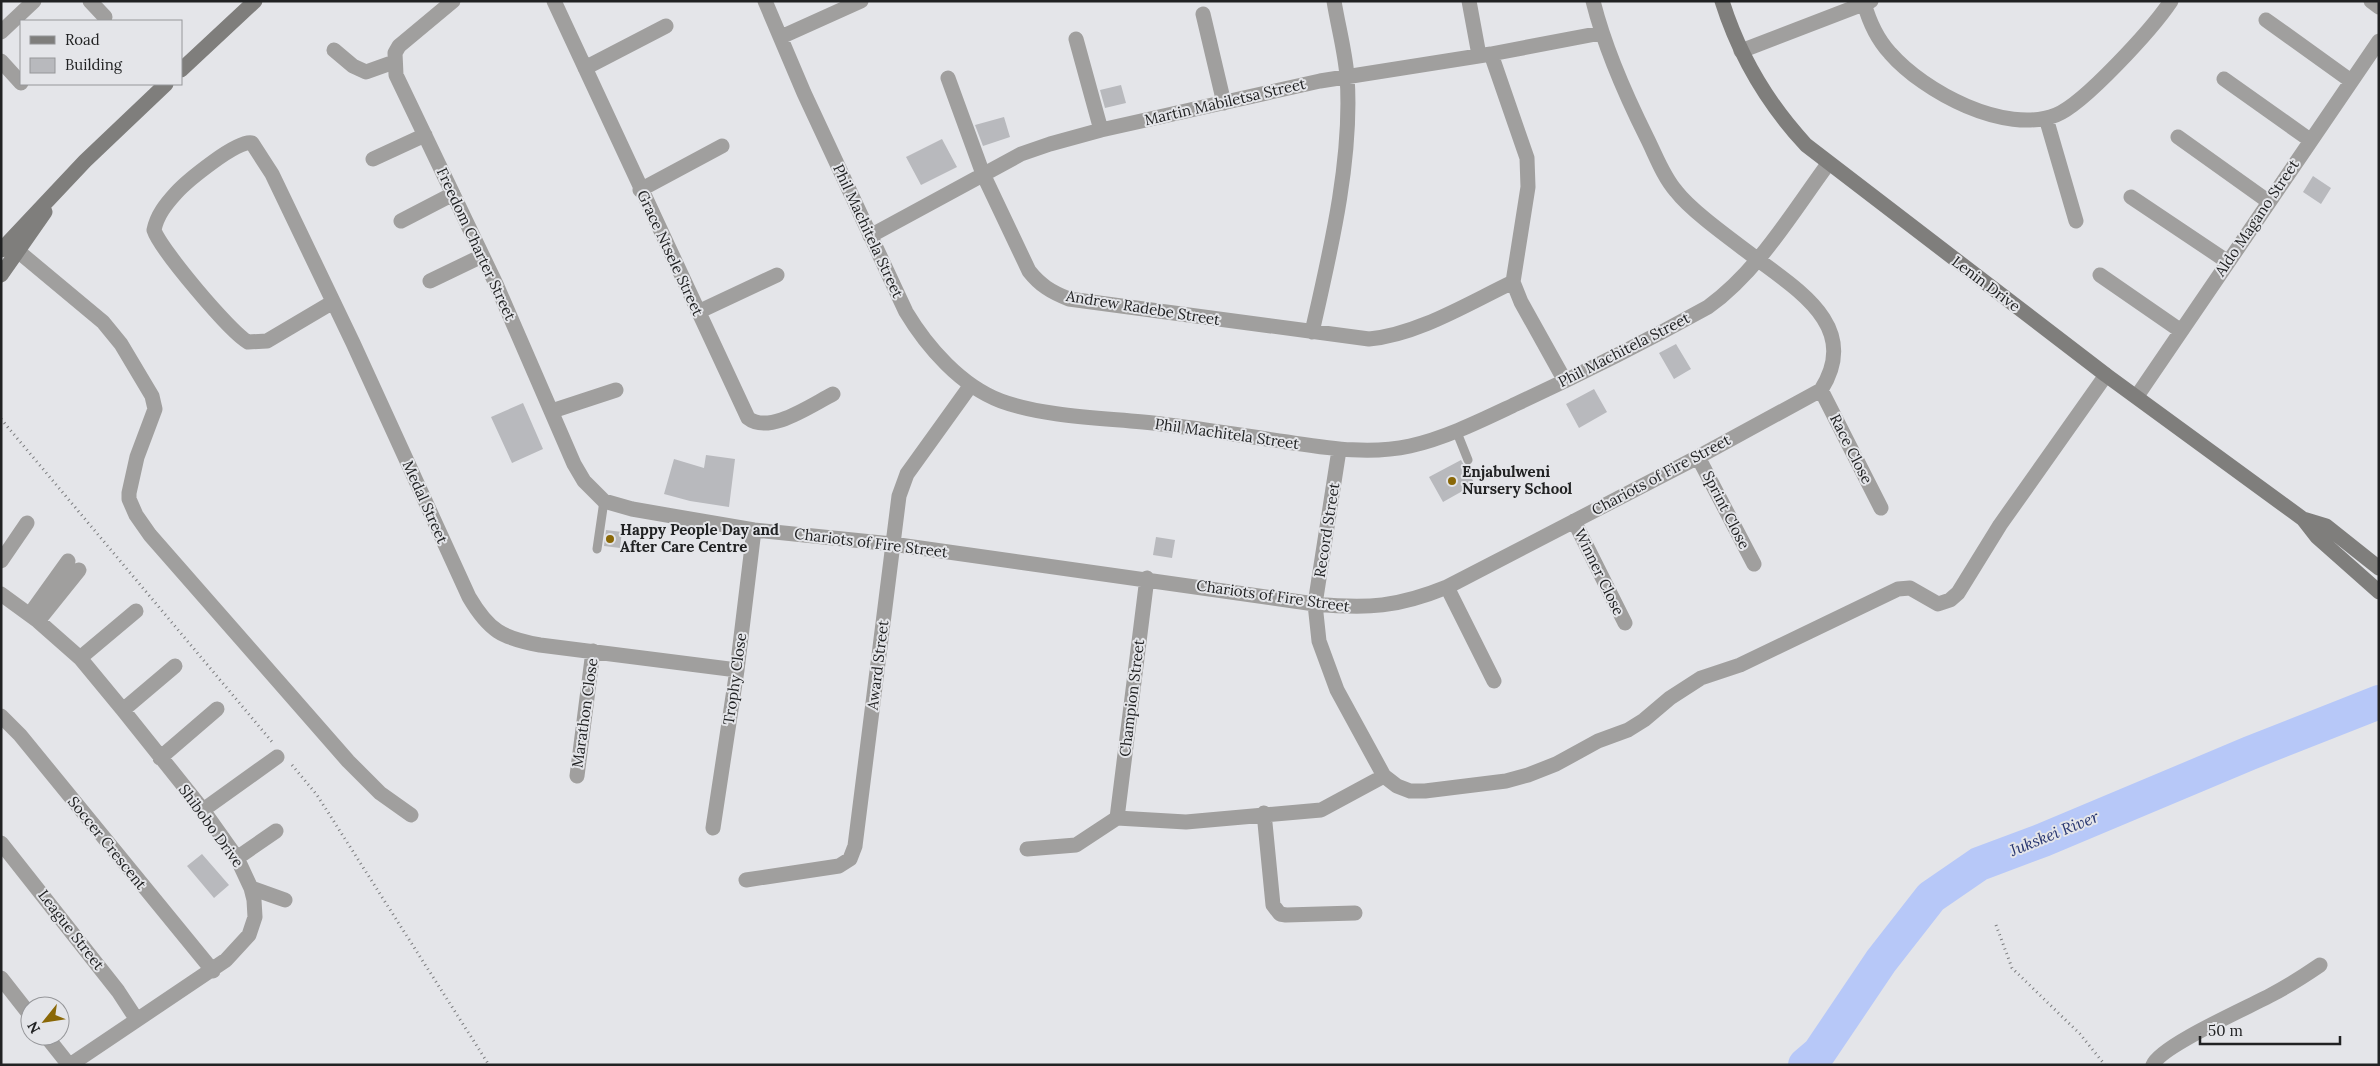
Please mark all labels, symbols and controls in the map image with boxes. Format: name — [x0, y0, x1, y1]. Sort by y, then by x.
legend — [20, 20, 182, 85]
text: Road — [65, 30, 100, 49]
text: Building — [65, 55, 123, 74]
street label: Martin Mabiletsa Street — [1143, 74, 1307, 129]
street label: Aldo Magano Street — [2210, 155, 2303, 281]
street label: Phil Machitela Street — [829, 161, 908, 301]
street label: Freedom Charter Street — [433, 164, 520, 323]
street label: Grace Ntsele Street — [633, 187, 708, 319]
street label: Lenin Drive — [1948, 252, 2024, 315]
street label: Andrew Radebe Street — [1064, 286, 1222, 329]
street label: Phil Machitela Street — [1555, 308, 1693, 391]
street label: Race Close — [1826, 411, 1877, 487]
street label: Phil Machitela Street — [1154, 414, 1301, 453]
street label: Chariots of Fire Street — [1588, 430, 1734, 519]
street label: Medal Street — [399, 457, 452, 546]
place label: Enjabulweni Nursery School — [1462, 462, 1573, 498]
street label: Sprint Close — [1699, 467, 1754, 552]
marker: Enjabulweni Nursery School — [1446, 475, 1458, 487]
street label: Record Street — [1310, 481, 1343, 579]
place label: Happy People Day and After Care Centre — [620, 520, 779, 556]
street label: Chariots of Fire Street — [793, 524, 949, 561]
street label: Winner Close — [1570, 525, 1629, 618]
marker: Happy People Day and After Care Centre — [604, 533, 616, 545]
street label: Chariots of Fire Street — [1195, 575, 1351, 616]
street label: Award Street — [862, 619, 892, 712]
street label: Trophy Close — [719, 632, 750, 726]
street label: Champion Street — [1115, 638, 1148, 758]
street label: Marathon Close — [567, 657, 602, 769]
street label: Shibobo Drive — [175, 780, 248, 871]
street label: Soccer Crescent — [64, 792, 151, 893]
water label: Jukskei River — [2006, 806, 2102, 860]
street label: League Street — [34, 886, 109, 974]
north arrow — [20, 996, 70, 1046]
scale bar — [2200, 1014, 2340, 1046]
text: N — [23, 1018, 44, 1037]
text: 50 m — [2208, 1021, 2243, 1040]

